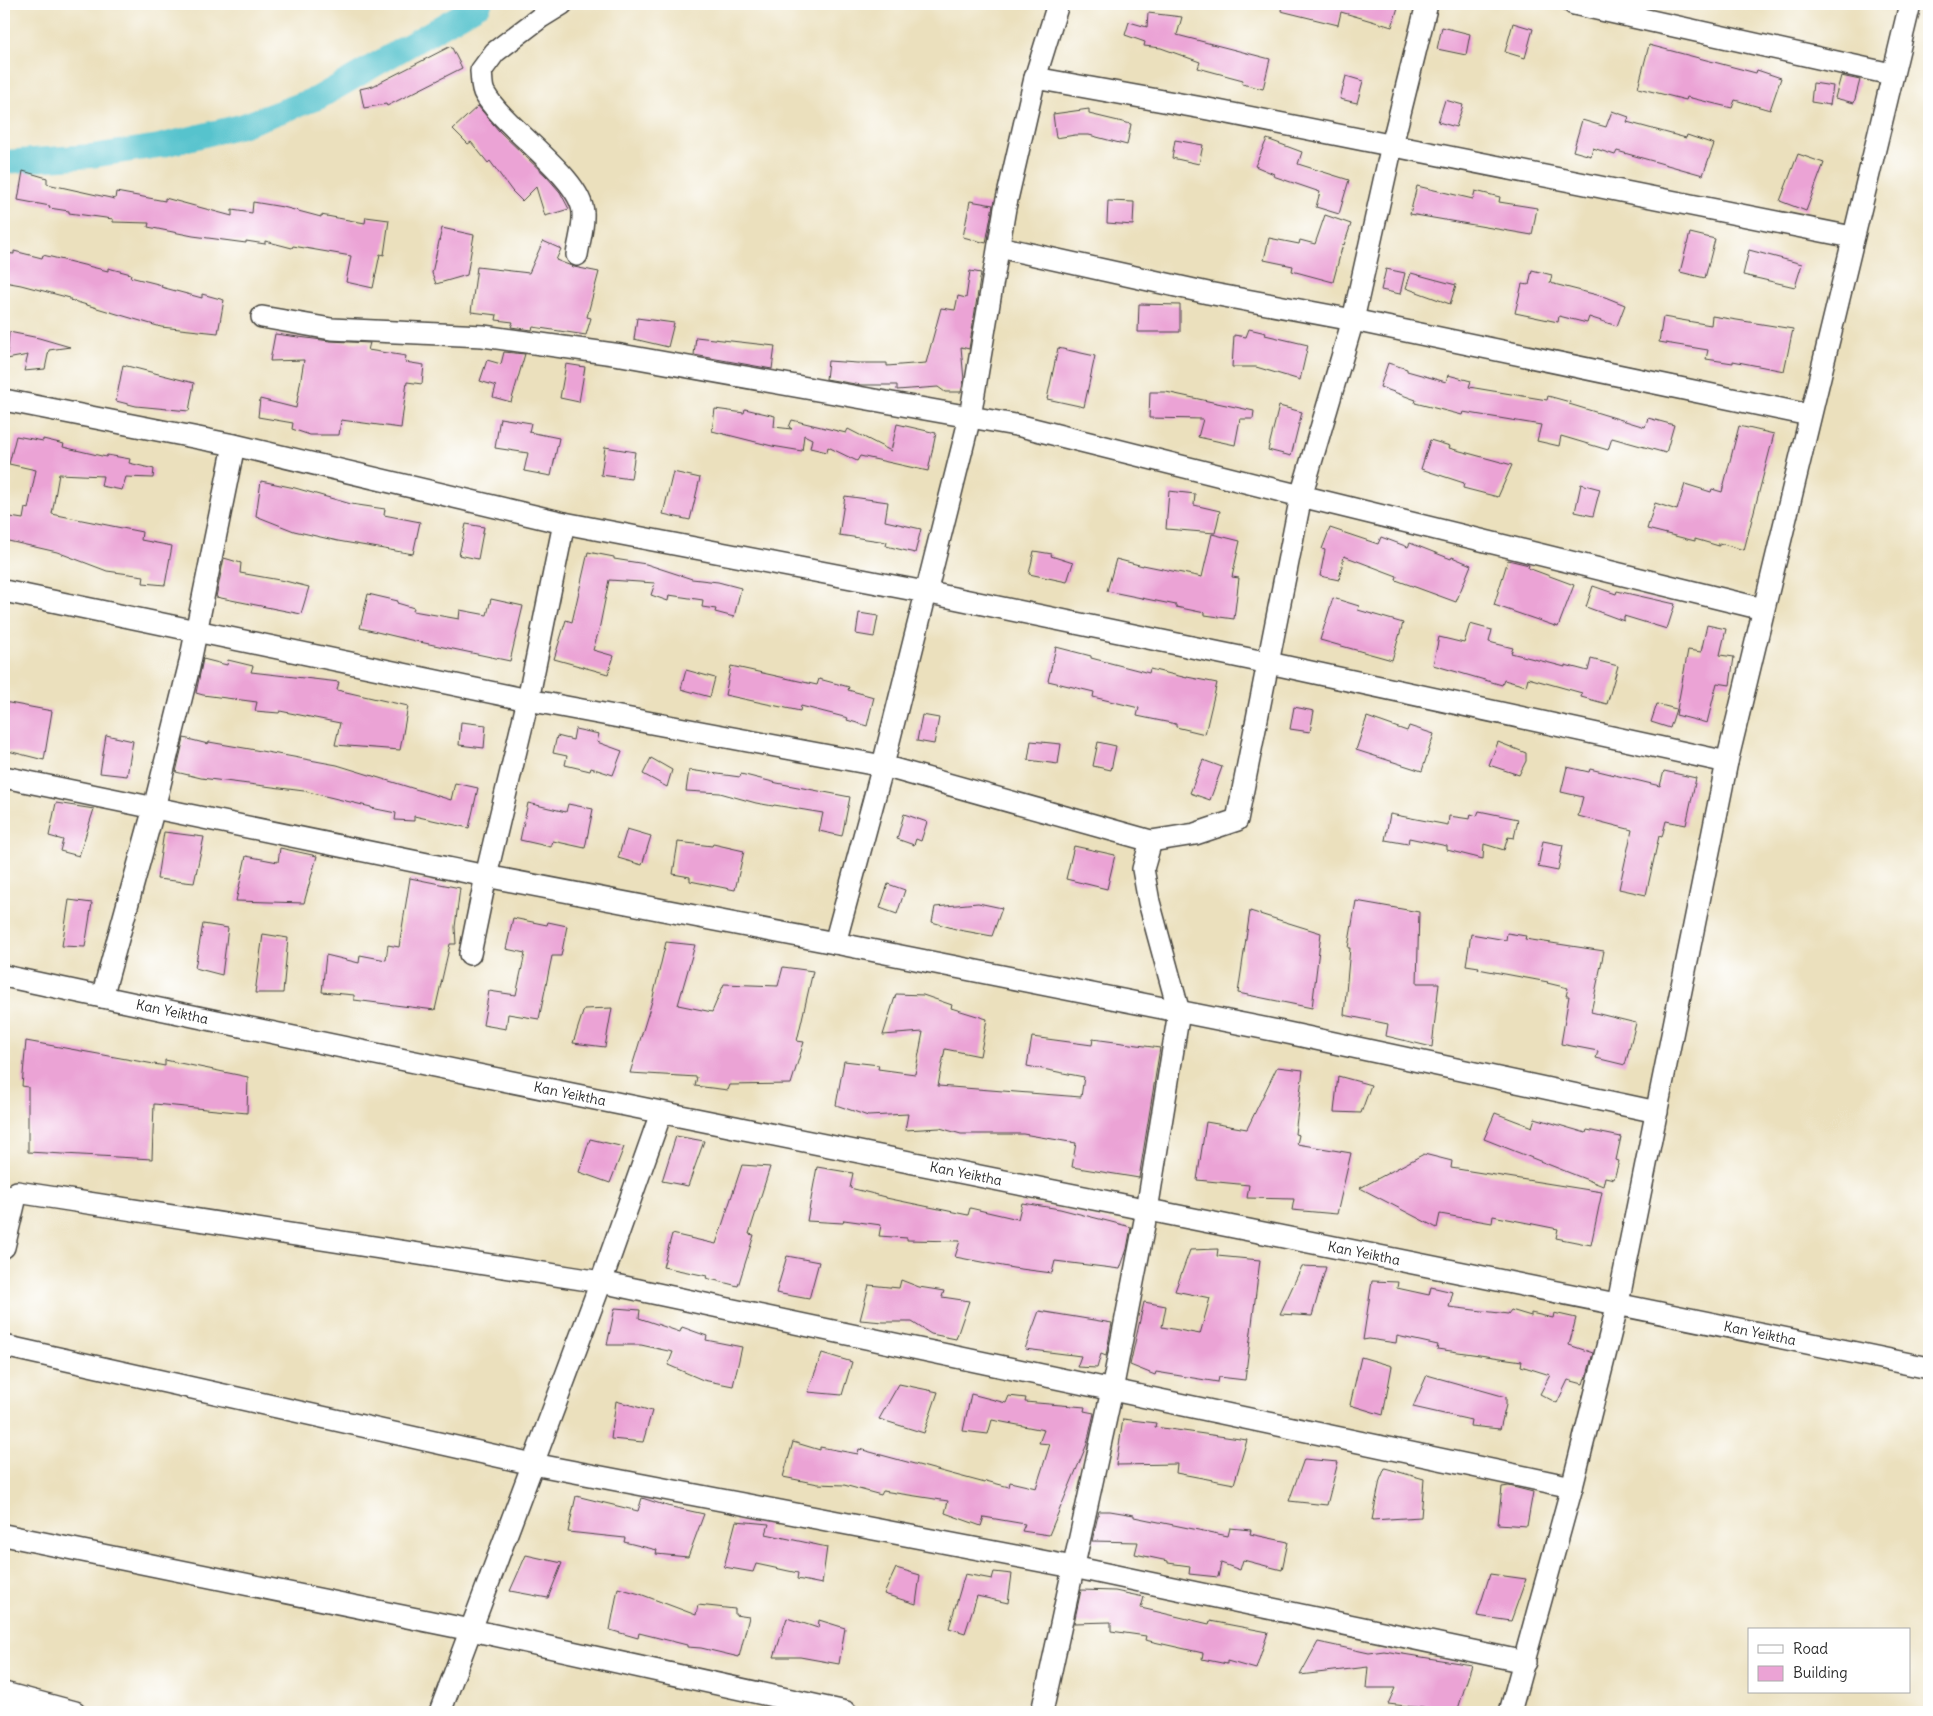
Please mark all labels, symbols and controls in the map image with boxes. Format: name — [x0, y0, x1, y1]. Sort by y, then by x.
street label: Kan Yeiktha — [135, 995, 210, 1028]
street label: Kan Yeiktha — [532, 1078, 608, 1110]
street label: Kan Yeiktha — [928, 1157, 1004, 1189]
street label: Kan Yeiktha — [1326, 1237, 1402, 1269]
street label: Kan Yeiktha — [1722, 1317, 1798, 1349]
legend — [1748, 1628, 1910, 1694]
text: Road — [1793, 1639, 1828, 1658]
text: Building — [1793, 1663, 1848, 1682]

